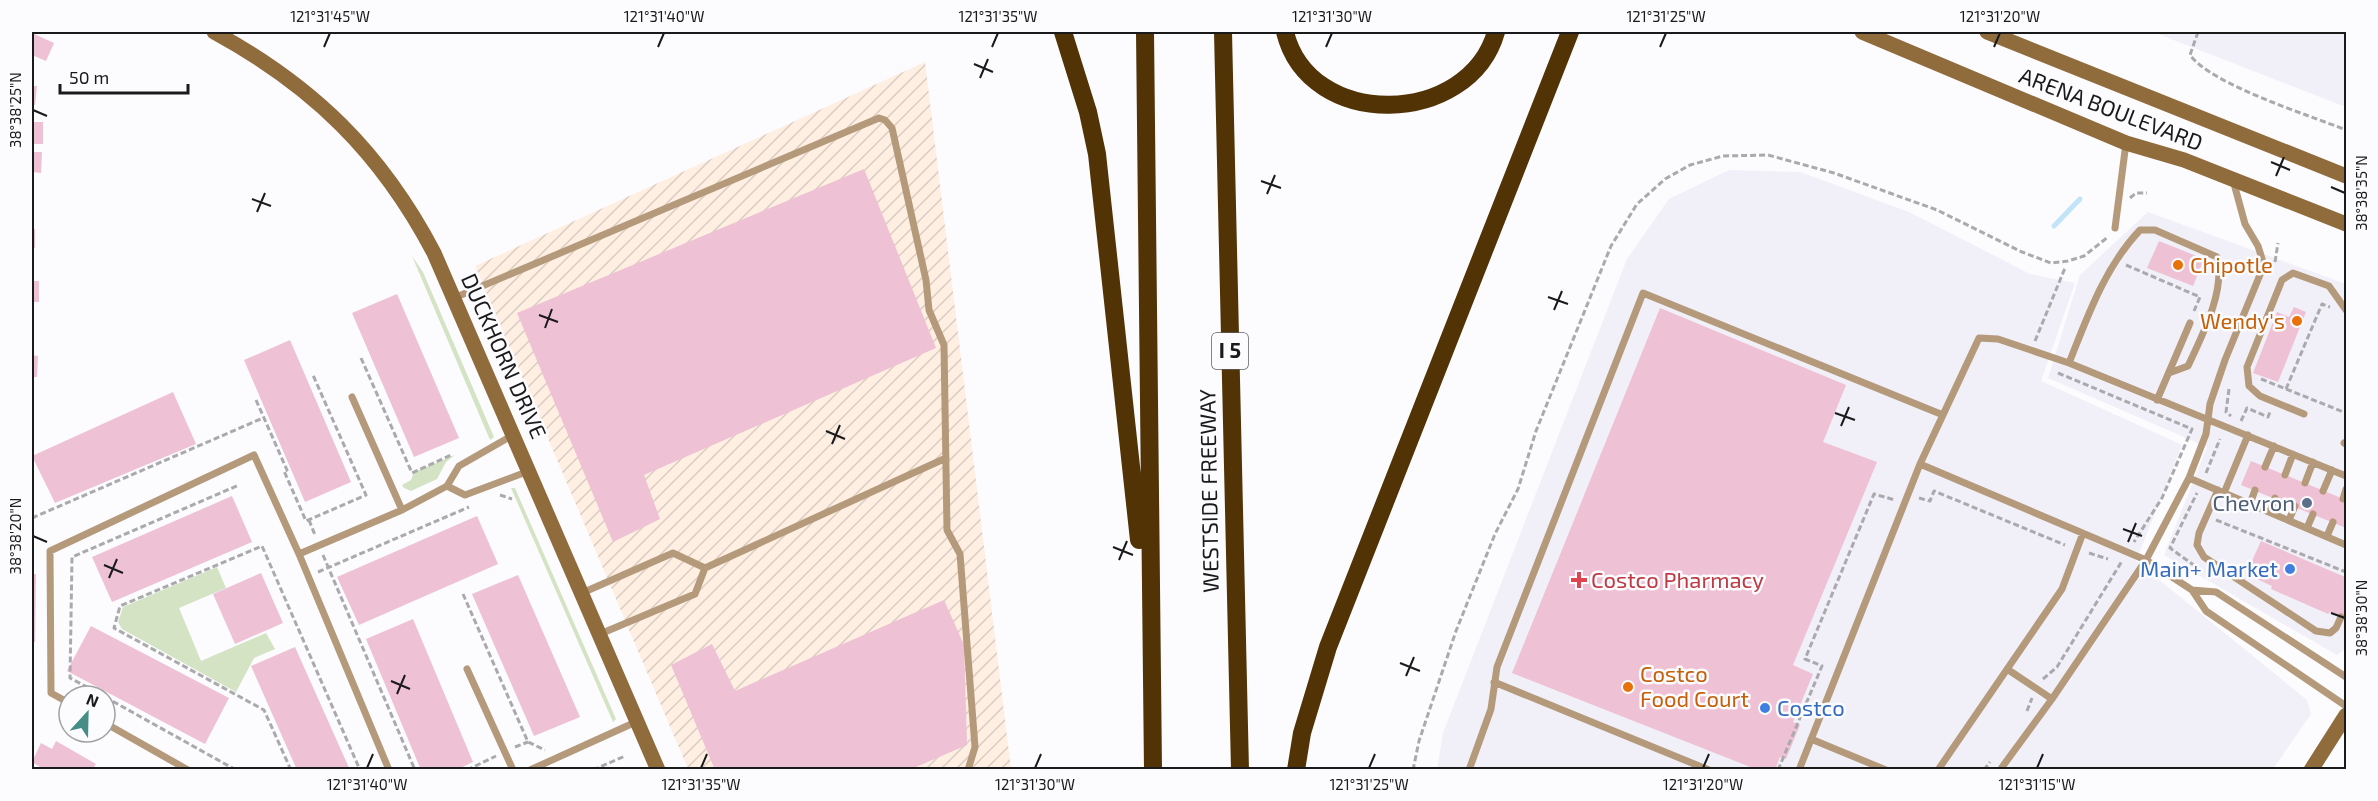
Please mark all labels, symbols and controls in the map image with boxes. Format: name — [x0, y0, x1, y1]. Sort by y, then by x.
text: 121°31'45"W — [290, 7, 370, 25]
text: 121°31'40"W — [624, 7, 704, 25]
text: 121°31'35"W — [958, 7, 1038, 25]
text: 121°31'30"W — [1292, 7, 1372, 25]
text: 121°31'25"W — [1626, 7, 1706, 25]
text: 121°31'20"W — [1960, 7, 2040, 25]
scale bar — [60, 57, 188, 95]
street label: ARENA BOULEVARD — [2016, 61, 2207, 155]
text: 50 m — [69, 66, 109, 88]
text: 38°38'25"N — [6, 72, 24, 148]
text: 38°38'35"N — [2352, 155, 2370, 231]
place label: Chipotle — [2190, 251, 2273, 277]
marker: Chipotle — [2171, 258, 2185, 272]
street label: DUCKHORN DRIVE — [457, 269, 553, 442]
place label: Wendy's — [2200, 307, 2285, 333]
marker: Wendy's — [2290, 314, 2304, 328]
road number: I 5 — [1212, 333, 1248, 369]
street label: WESTSIDE FREEWAY — [1193, 388, 1223, 593]
place label: Chevron — [2212, 489, 2295, 515]
marker: Chevron — [2300, 496, 2314, 510]
text: 38°38'20"N — [6, 498, 24, 574]
place label: Main+ Market — [2140, 555, 2278, 581]
marker: Main+ Market — [2283, 562, 2297, 576]
place label: Costco Pharmacy — [1591, 566, 1764, 592]
marker: Costco Pharmacy — [1572, 573, 1586, 587]
text: 38°38'30"N — [2352, 580, 2370, 656]
place label: Costco Food Court — [1640, 660, 1749, 711]
marker: Costco Food Court — [1621, 680, 1635, 694]
north arrow — [57, 684, 117, 744]
text: N — [84, 689, 102, 711]
place label: Costco — [1777, 694, 1845, 720]
marker: Costco — [1758, 701, 1772, 715]
text: 121°31'40"W — [327, 775, 407, 793]
text: 121°31'35"W — [661, 775, 741, 793]
text: 121°31'30"W — [995, 775, 1075, 793]
text: 121°31'25"W — [1329, 775, 1409, 793]
text: 121°31'20"W — [1663, 775, 1743, 793]
text: 121°31'15"W — [1999, 775, 2075, 793]

